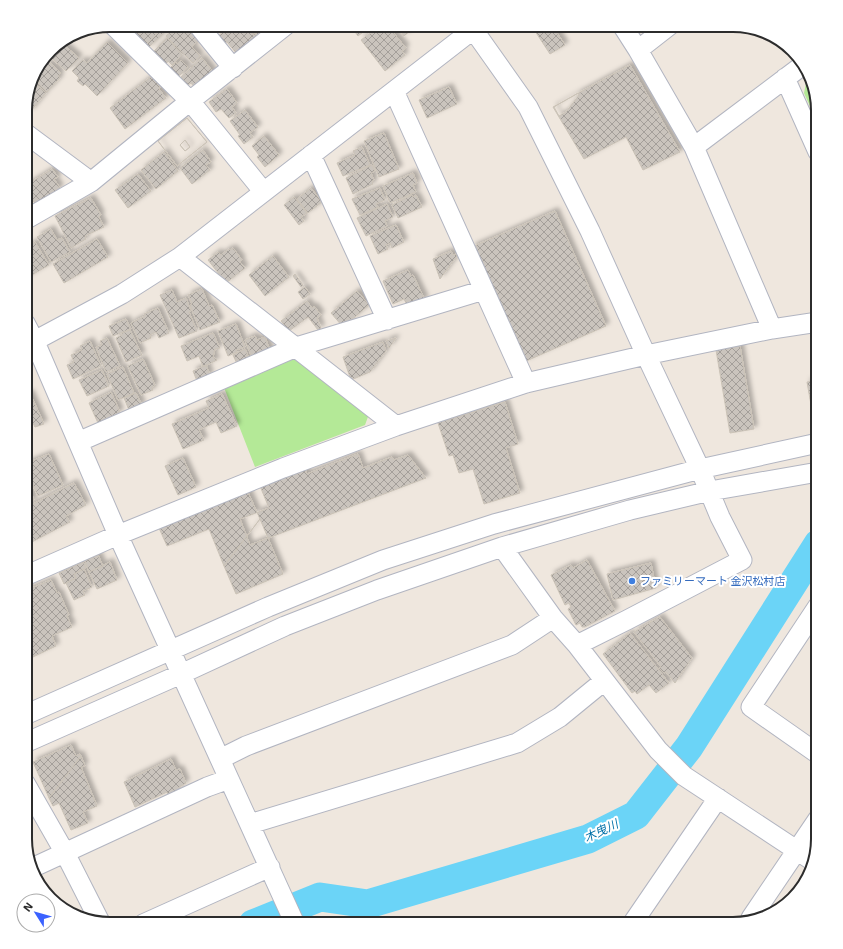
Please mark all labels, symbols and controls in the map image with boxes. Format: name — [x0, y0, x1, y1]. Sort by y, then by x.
place label: ファミリーマート 金沢松村店 — [640, 574, 785, 587]
marker: ファミリーマート 金沢松村店 — [627, 576, 637, 586]
water label: 木曳川 — [581, 815, 622, 844]
north arrow — [16, 893, 56, 933]
text: N — [20, 900, 35, 914]

